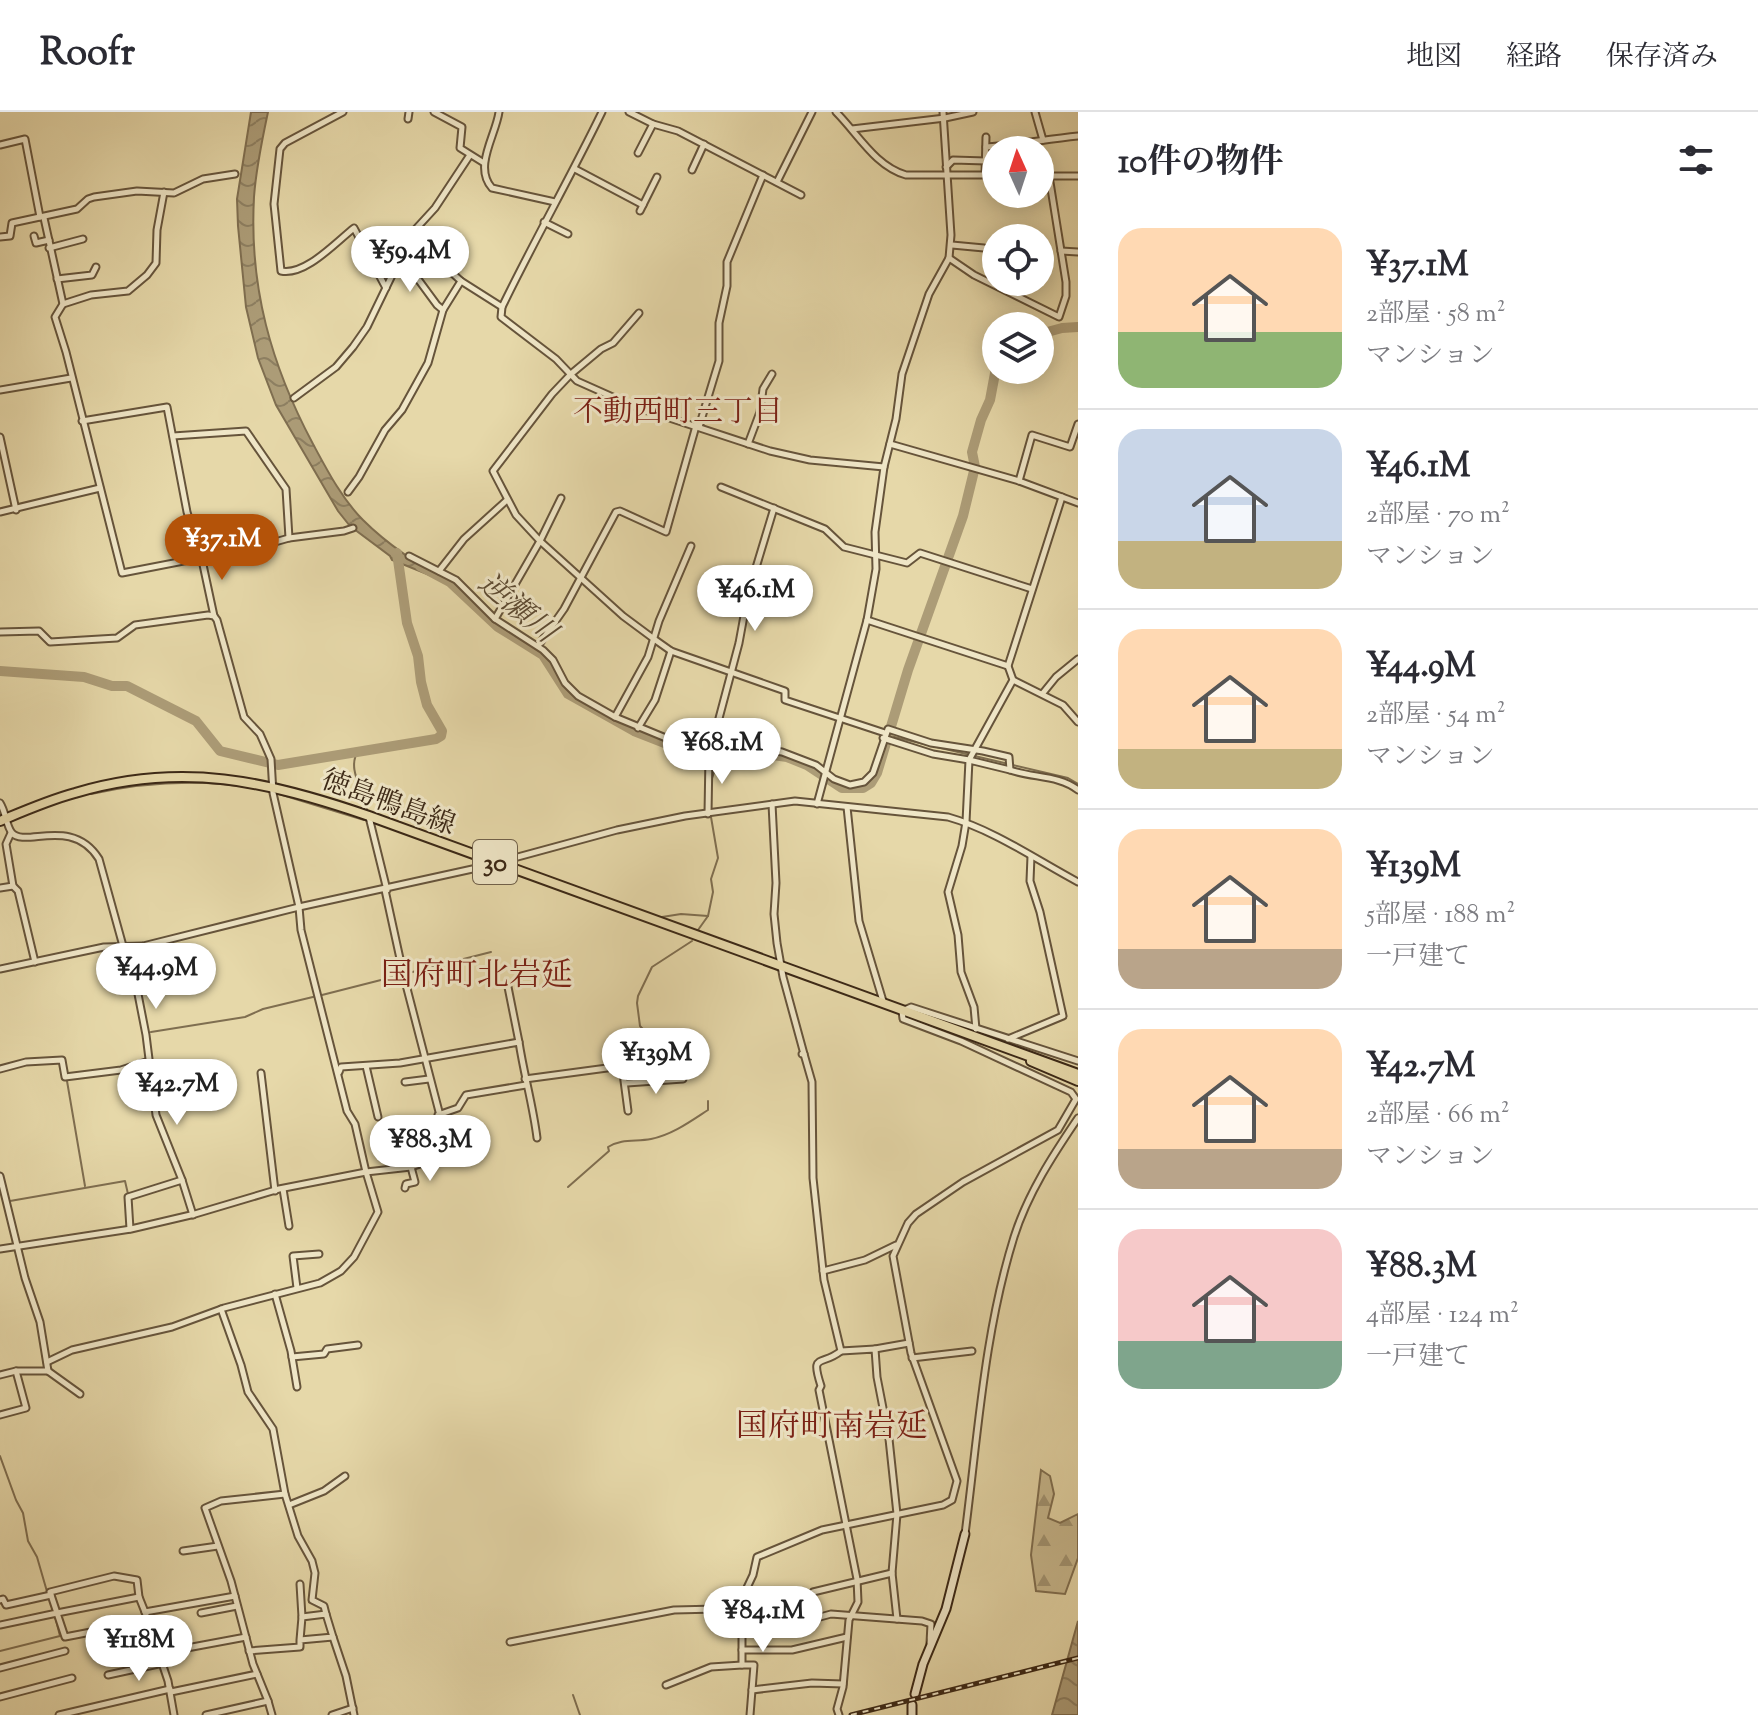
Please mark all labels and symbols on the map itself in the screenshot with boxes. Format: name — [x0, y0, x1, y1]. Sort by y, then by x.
north arrow — [982, 136, 1054, 208]
pin: ¥59.4M — [345, 226, 475, 294]
district label: 不動西町三丁目 — [573, 392, 783, 435]
pin: ¥37.1M — [157, 514, 287, 582]
water label: 逆瀬川 — [468, 564, 567, 656]
pin: ¥46.1M — [690, 565, 820, 633]
pin: ¥68.1M — [657, 718, 787, 786]
street label: 徳島鴨島線 — [315, 761, 461, 847]
road number: 30 — [473, 840, 517, 884]
pin: ¥44.9M — [91, 943, 221, 1011]
district label: 国府町北岩延 — [381, 954, 573, 1000]
pin: ¥139M — [600, 1028, 712, 1096]
pin: ¥42.7M — [112, 1059, 242, 1127]
pin: ¥88.3M — [365, 1115, 495, 1183]
district label: 国府町南岩延 — [736, 1405, 928, 1451]
pin: ¥84.1M — [698, 1586, 828, 1654]
pin: ¥118M — [83, 1615, 195, 1683]

